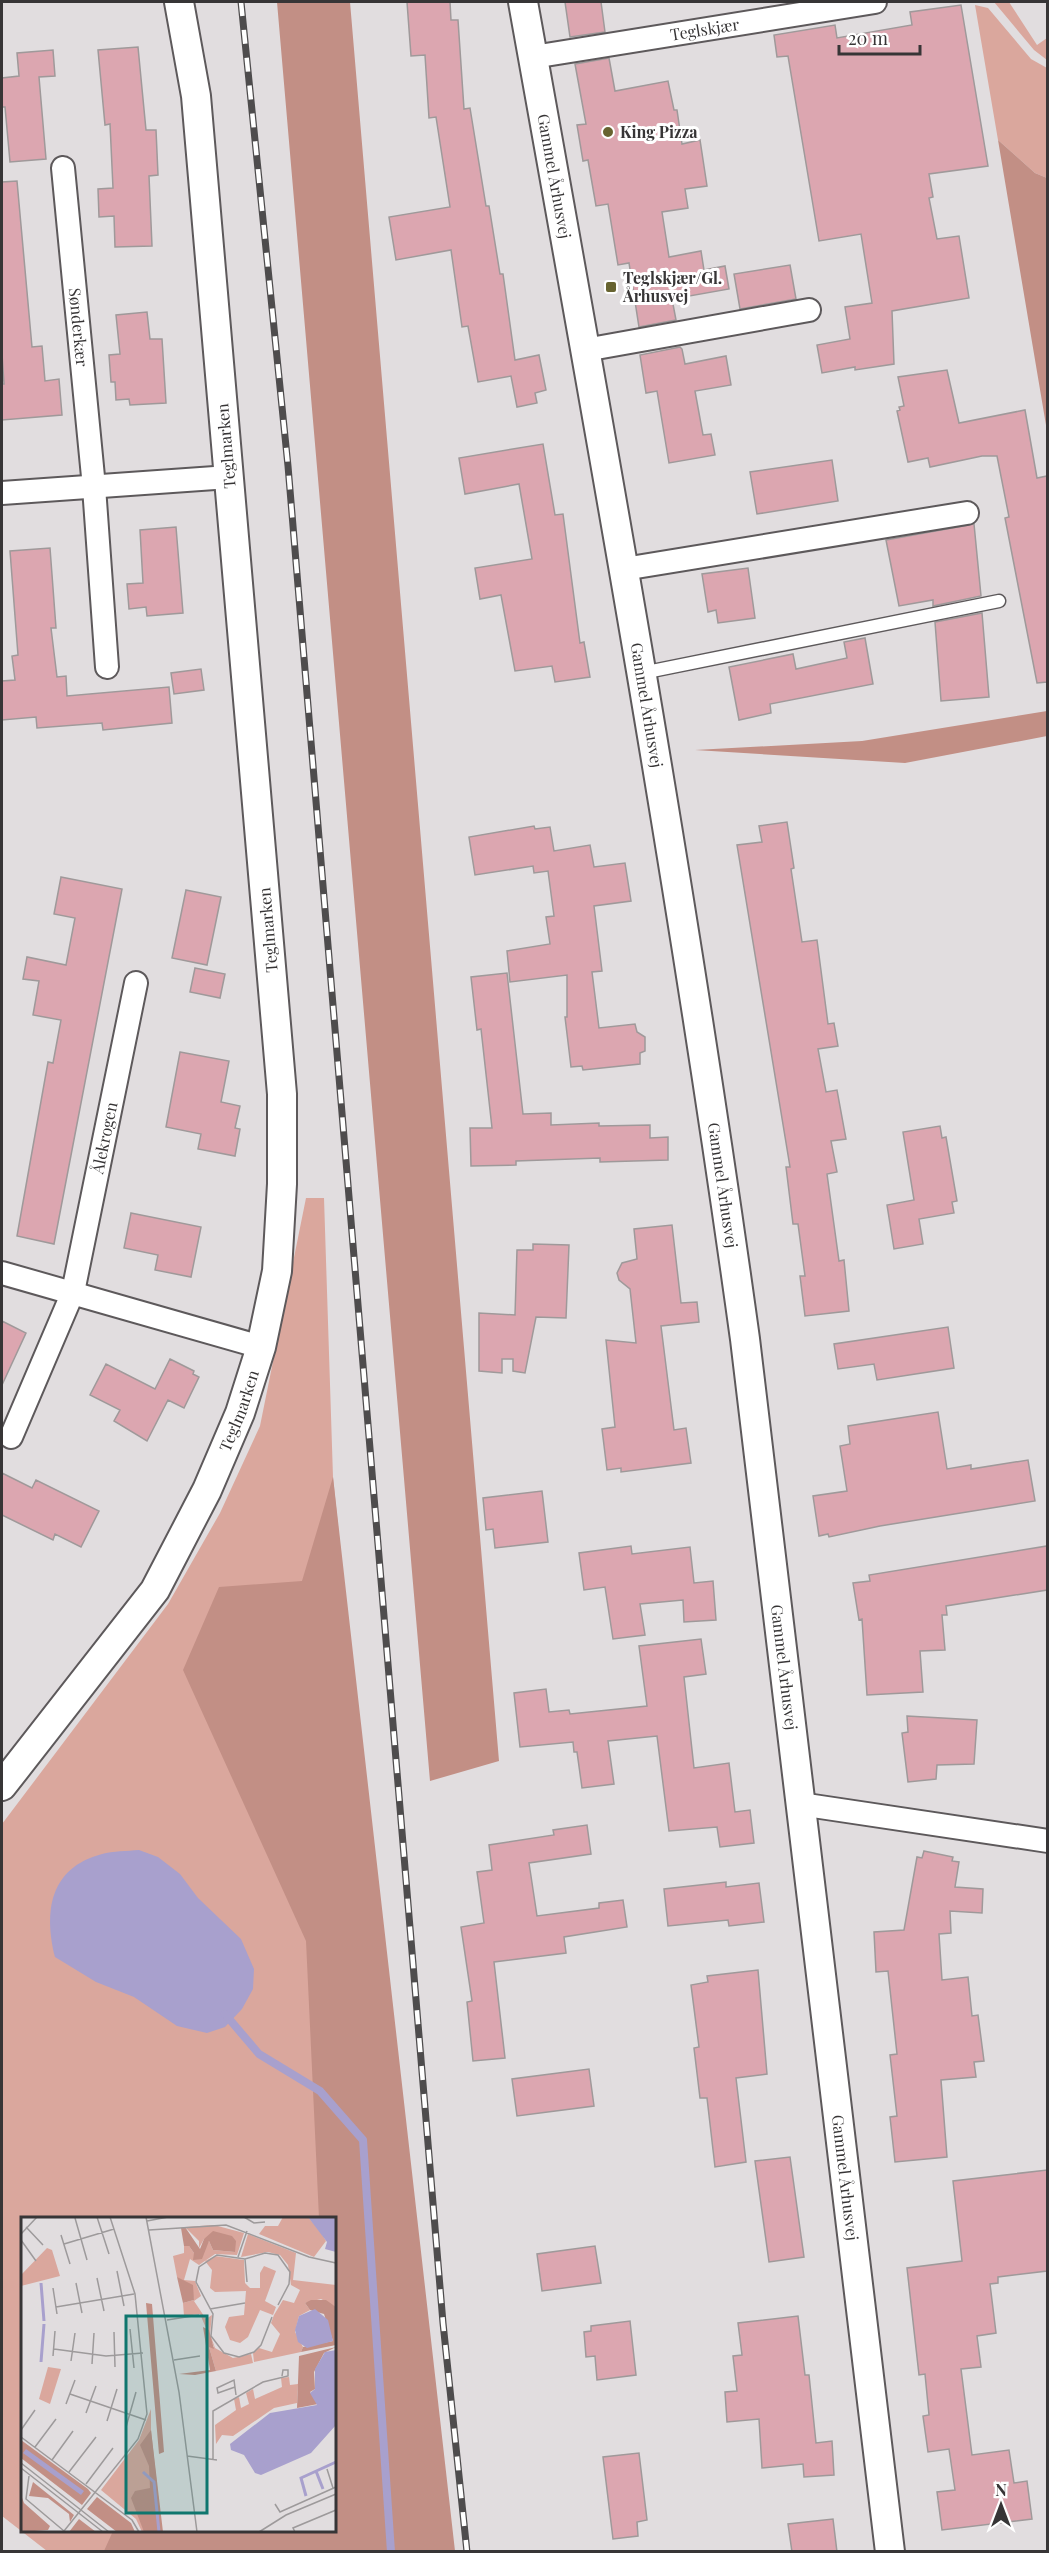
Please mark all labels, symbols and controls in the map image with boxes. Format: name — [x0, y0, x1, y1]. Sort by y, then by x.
street label: Teglskjær — [669, 13, 741, 45]
scale bar — [839, 18, 920, 56]
text: 20 m — [848, 26, 888, 50]
street label: Gammel Århusvej — [533, 112, 576, 240]
place label: King Pizza — [620, 121, 698, 142]
marker: King Pizza — [601, 125, 615, 139]
place label: Teglskjær/Gl. Århusvej — [622, 267, 722, 306]
marker: Teglskjær/Gl. Århusvej — [604, 280, 618, 294]
street label: Sønderkær — [65, 287, 93, 367]
street label: Teglmarken — [211, 402, 240, 489]
street label: Gammel Århusvej — [626, 641, 668, 769]
street label: Teglmarken — [253, 886, 282, 973]
street label: Ålekrogen — [86, 1099, 122, 1177]
street label: Gammel Århusvej — [704, 1121, 743, 1249]
street label: Teglmarken — [214, 1367, 263, 1454]
street label: Gammel Århusvej — [767, 1603, 803, 1731]
street label: Gammel Århusvej — [828, 2113, 864, 2242]
inset map — [21, 2217, 336, 2532]
north arrow — [971, 2475, 1031, 2535]
text: N — [995, 2479, 1007, 2500]

